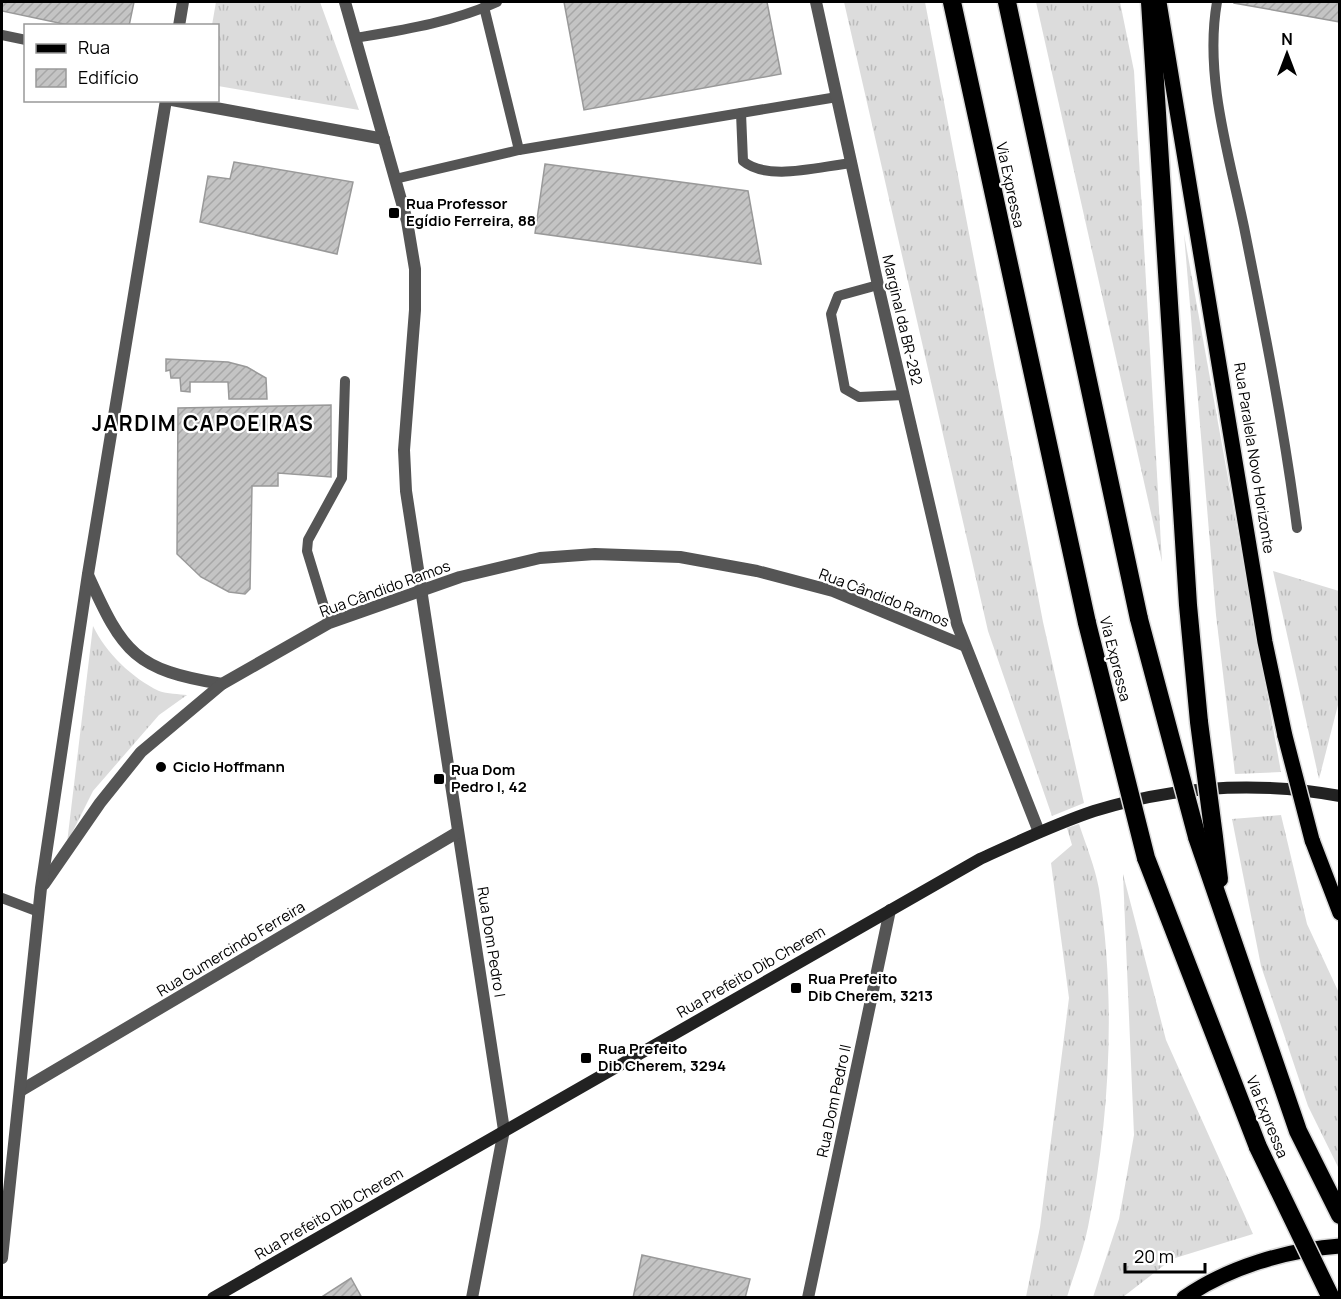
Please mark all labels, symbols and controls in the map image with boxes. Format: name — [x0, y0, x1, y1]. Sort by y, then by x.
legend — [24, 24, 219, 102]
north arrow — [1257, 24, 1317, 84]
text: N — [1281, 28, 1293, 50]
text: Rua — [78, 35, 110, 59]
text: Edifício — [78, 65, 139, 89]
street label: Via Expressa — [991, 140, 1030, 230]
place label: Rua Professor Egídio Ferreira, 88 — [406, 193, 536, 231]
marker: Rua Professor Egídio Ferreira, 88 — [387, 206, 401, 220]
street label: Marginal da BR-282 — [877, 253, 928, 387]
street label: Rua Paralela Novo Horizonte — [1229, 361, 1280, 555]
district label: JARDIM CAPOEIRAS — [92, 409, 314, 437]
street label: Rua Cândido Ramos — [316, 555, 453, 622]
street label: Rua Cândido Ramos — [816, 563, 952, 632]
street label: Via Expressa — [1095, 614, 1136, 704]
place label: Ciclo Hoffmann — [173, 756, 285, 777]
place label: Rua Dom Pedro I, 42 — [451, 759, 527, 797]
marker: Ciclo Hoffmann — [154, 760, 168, 774]
marker: Rua Dom Pedro I, 42 — [432, 772, 446, 786]
street label: Rua Dom Pedro I — [472, 885, 511, 999]
street label: Rua Gumercindo Ferreira — [153, 896, 309, 1001]
street label: Rua Prefeito Dib Cherem — [673, 920, 829, 1023]
place label: Rua Prefeito Dib Cherem, 3213 — [808, 968, 933, 1006]
marker: Rua Prefeito Dib Cherem, 3213 — [789, 981, 803, 995]
place label: Rua Prefeito Dib Cherem, 3294 — [598, 1038, 726, 1076]
street label: Rua Dom Pedro II — [811, 1042, 856, 1159]
marker: Rua Prefeito Dib Cherem, 3294 — [579, 1051, 593, 1065]
street label: Via Expressa — [1241, 1073, 1294, 1161]
street label: Rua Prefeito Dib Cherem — [251, 1162, 407, 1265]
scale bar — [1125, 1236, 1204, 1274]
text: 20 m — [1134, 1244, 1174, 1268]

